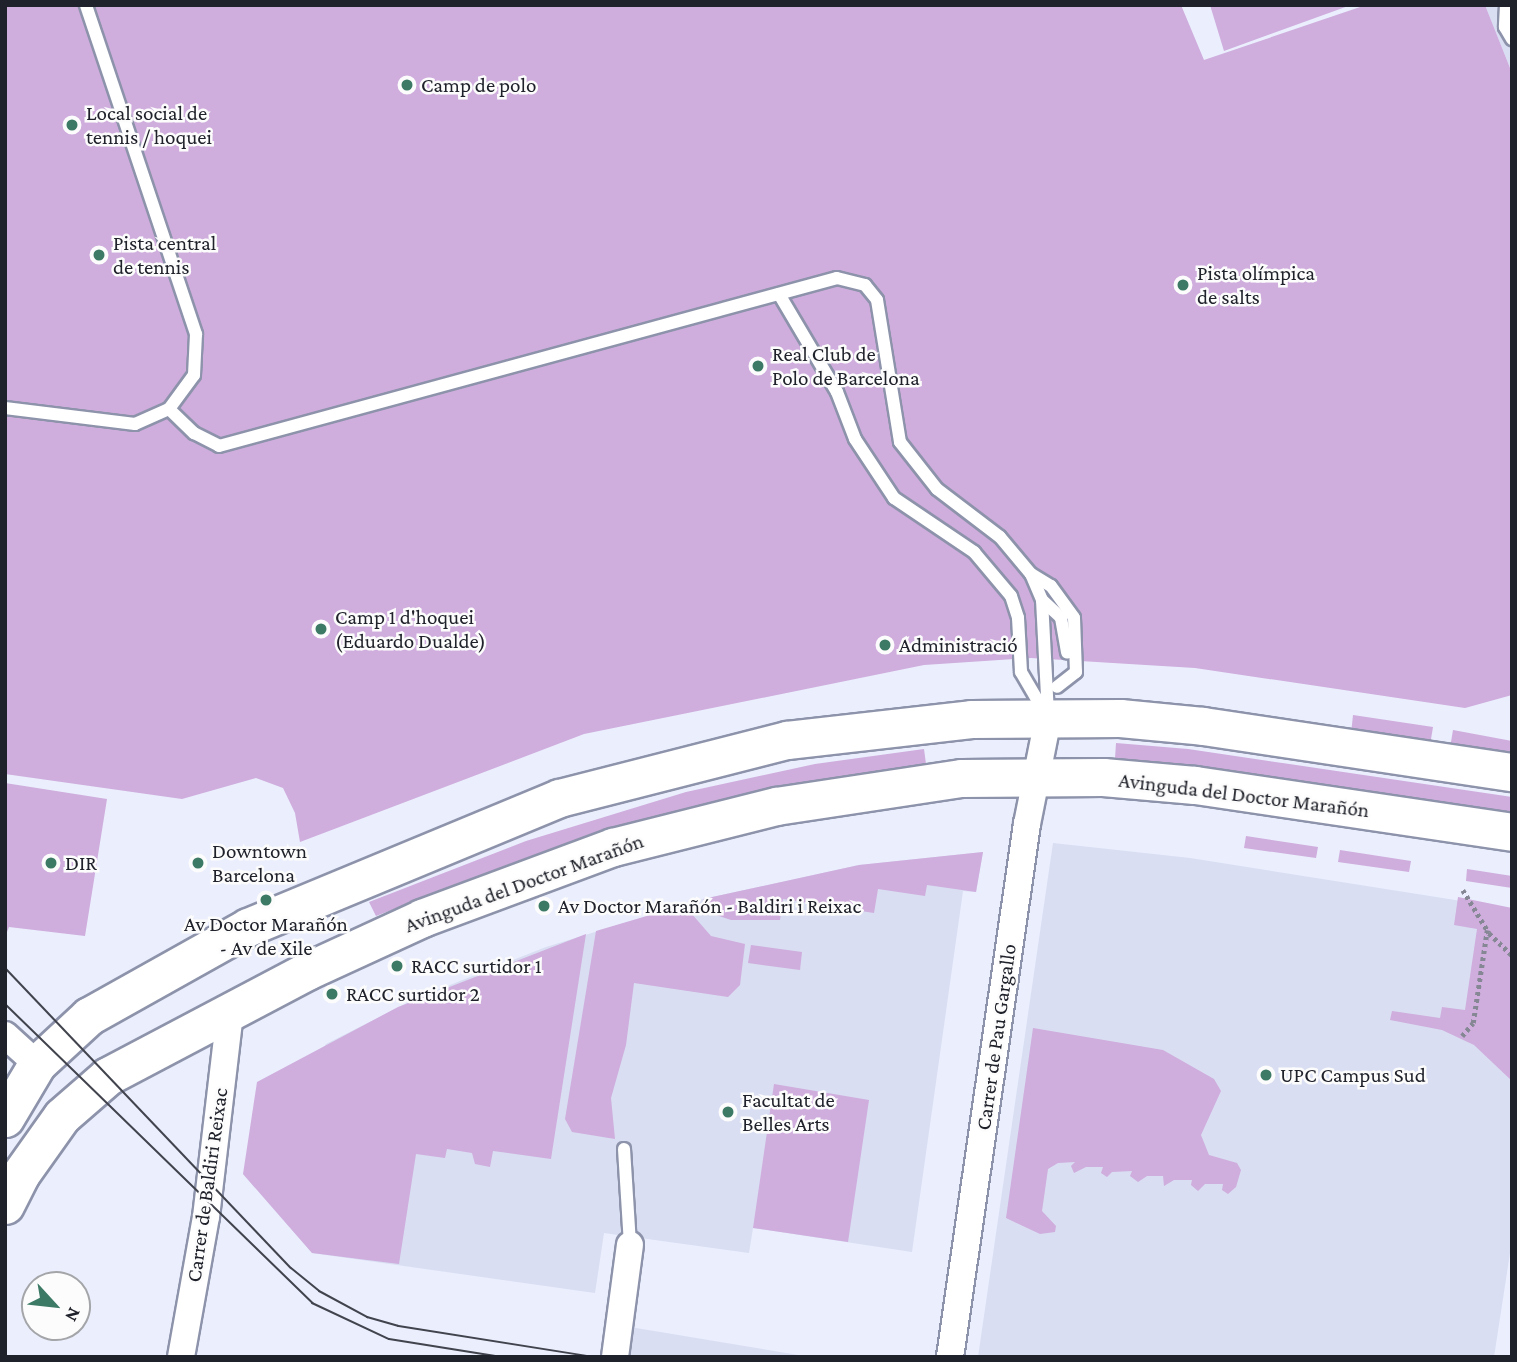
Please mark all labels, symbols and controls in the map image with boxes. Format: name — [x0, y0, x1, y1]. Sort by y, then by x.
place label: Camp de polo — [421, 72, 536, 98]
marker: Camp de polo — [399, 77, 415, 93]
place label: Local social de tennis / hoquei — [86, 100, 212, 150]
marker: Local social de tennis / hoquei — [64, 117, 80, 133]
place label: Pista central de tennis — [113, 230, 216, 280]
marker: Pista central de tennis — [91, 247, 107, 263]
place label: Pista olímpica de salts — [1197, 260, 1315, 310]
marker: Pista olímpica de salts — [1175, 277, 1191, 293]
place label: Real Club de Polo de Barcelona — [772, 341, 920, 391]
marker: Real Club de Polo de Barcelona — [750, 358, 766, 374]
place label: Camp 1 d'hoquei (Eduardo Dualde) — [335, 604, 486, 654]
marker: Camp 1 d'hoquei (Eduardo Dualde) — [313, 621, 329, 637]
place label: Administració — [899, 632, 1018, 658]
marker: Administració — [877, 637, 893, 653]
street label: Avinguda del Doctor Marañón — [1117, 767, 1371, 823]
street label: Avinguda del Doctor Marañón — [401, 828, 647, 938]
place label: Downtown Barcelona — [212, 838, 307, 888]
place label: DIR — [65, 850, 97, 876]
marker: DIR — [43, 855, 59, 871]
marker: Downtown Barcelona — [190, 855, 206, 871]
marker: Av Doctor Marañón - Av de Xile — [258, 892, 274, 908]
place label: Av Doctor Marañón - Baldiri i Reixac — [558, 893, 861, 919]
marker: Av Doctor Marañón - Baldiri i Reixac — [536, 898, 552, 914]
place label: Av Doctor Marañón - Av de Xile — [184, 911, 348, 961]
street label: Carrer de Pau Gargallo — [970, 942, 1022, 1132]
place label: RACC surtidor 1 — [411, 953, 542, 979]
marker: RACC surtidor 1 — [389, 958, 405, 974]
place label: RACC surtidor 2 — [346, 981, 480, 1007]
marker: RACC surtidor 2 — [324, 986, 340, 1002]
place label: UPC Campus Sud — [1280, 1062, 1426, 1088]
marker: UPC Campus Sud — [1258, 1067, 1274, 1083]
street label: Carrer de Baldiri Reixac — [181, 1086, 233, 1284]
place label: Facultat de Belles Arts — [742, 1087, 835, 1137]
marker: Facultat de Belles Arts — [720, 1104, 736, 1120]
north arrow — [21, 1271, 91, 1341]
text: N — [61, 1304, 86, 1325]

